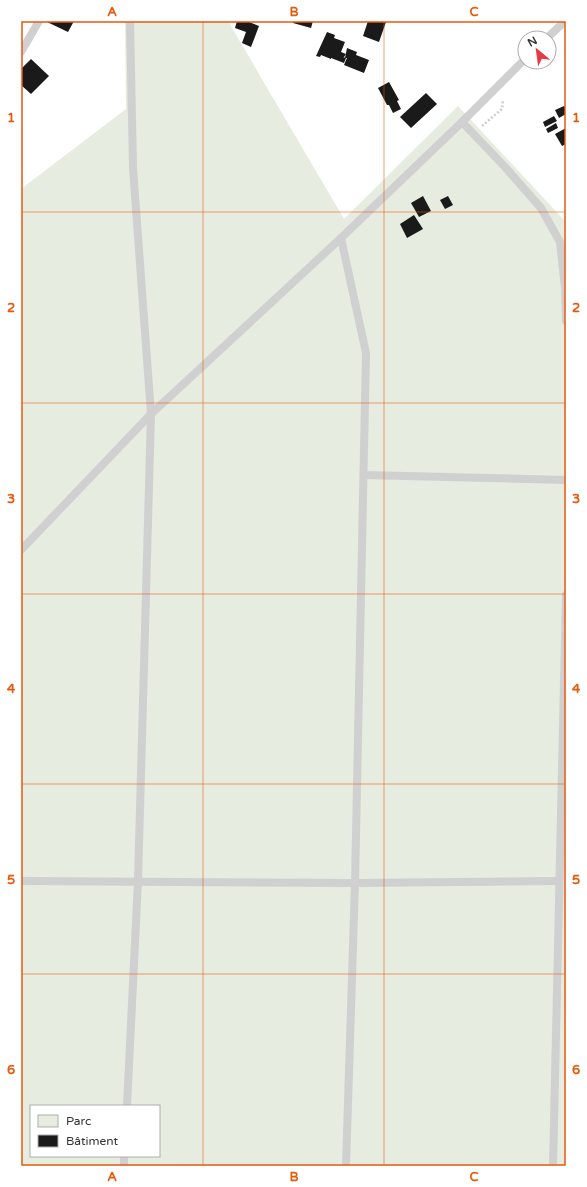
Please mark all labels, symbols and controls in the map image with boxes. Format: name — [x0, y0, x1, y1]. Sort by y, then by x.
text: A — [107, 4, 117, 20]
text: B — [289, 4, 299, 20]
text: C — [469, 4, 479, 20]
north arrow — [517, 30, 557, 70]
text: N — [525, 34, 539, 50]
text: 1 — [7, 110, 15, 126]
text: 1 — [572, 110, 580, 126]
text: 2 — [7, 300, 15, 316]
text: 2 — [572, 300, 580, 316]
text: 3 — [7, 491, 15, 507]
text: 3 — [572, 491, 580, 507]
text: 4 — [7, 681, 16, 697]
text: 4 — [572, 681, 581, 697]
text: 5 — [7, 872, 15, 888]
text: 5 — [572, 872, 580, 888]
text: 6 — [7, 1062, 15, 1078]
text: 6 — [572, 1062, 580, 1078]
legend — [30, 1105, 160, 1157]
text: Parc — [66, 1114, 91, 1128]
text: Bâtiment — [66, 1134, 118, 1148]
text: A — [107, 1169, 117, 1185]
text: B — [289, 1169, 299, 1185]
text: C — [469, 1169, 479, 1185]

